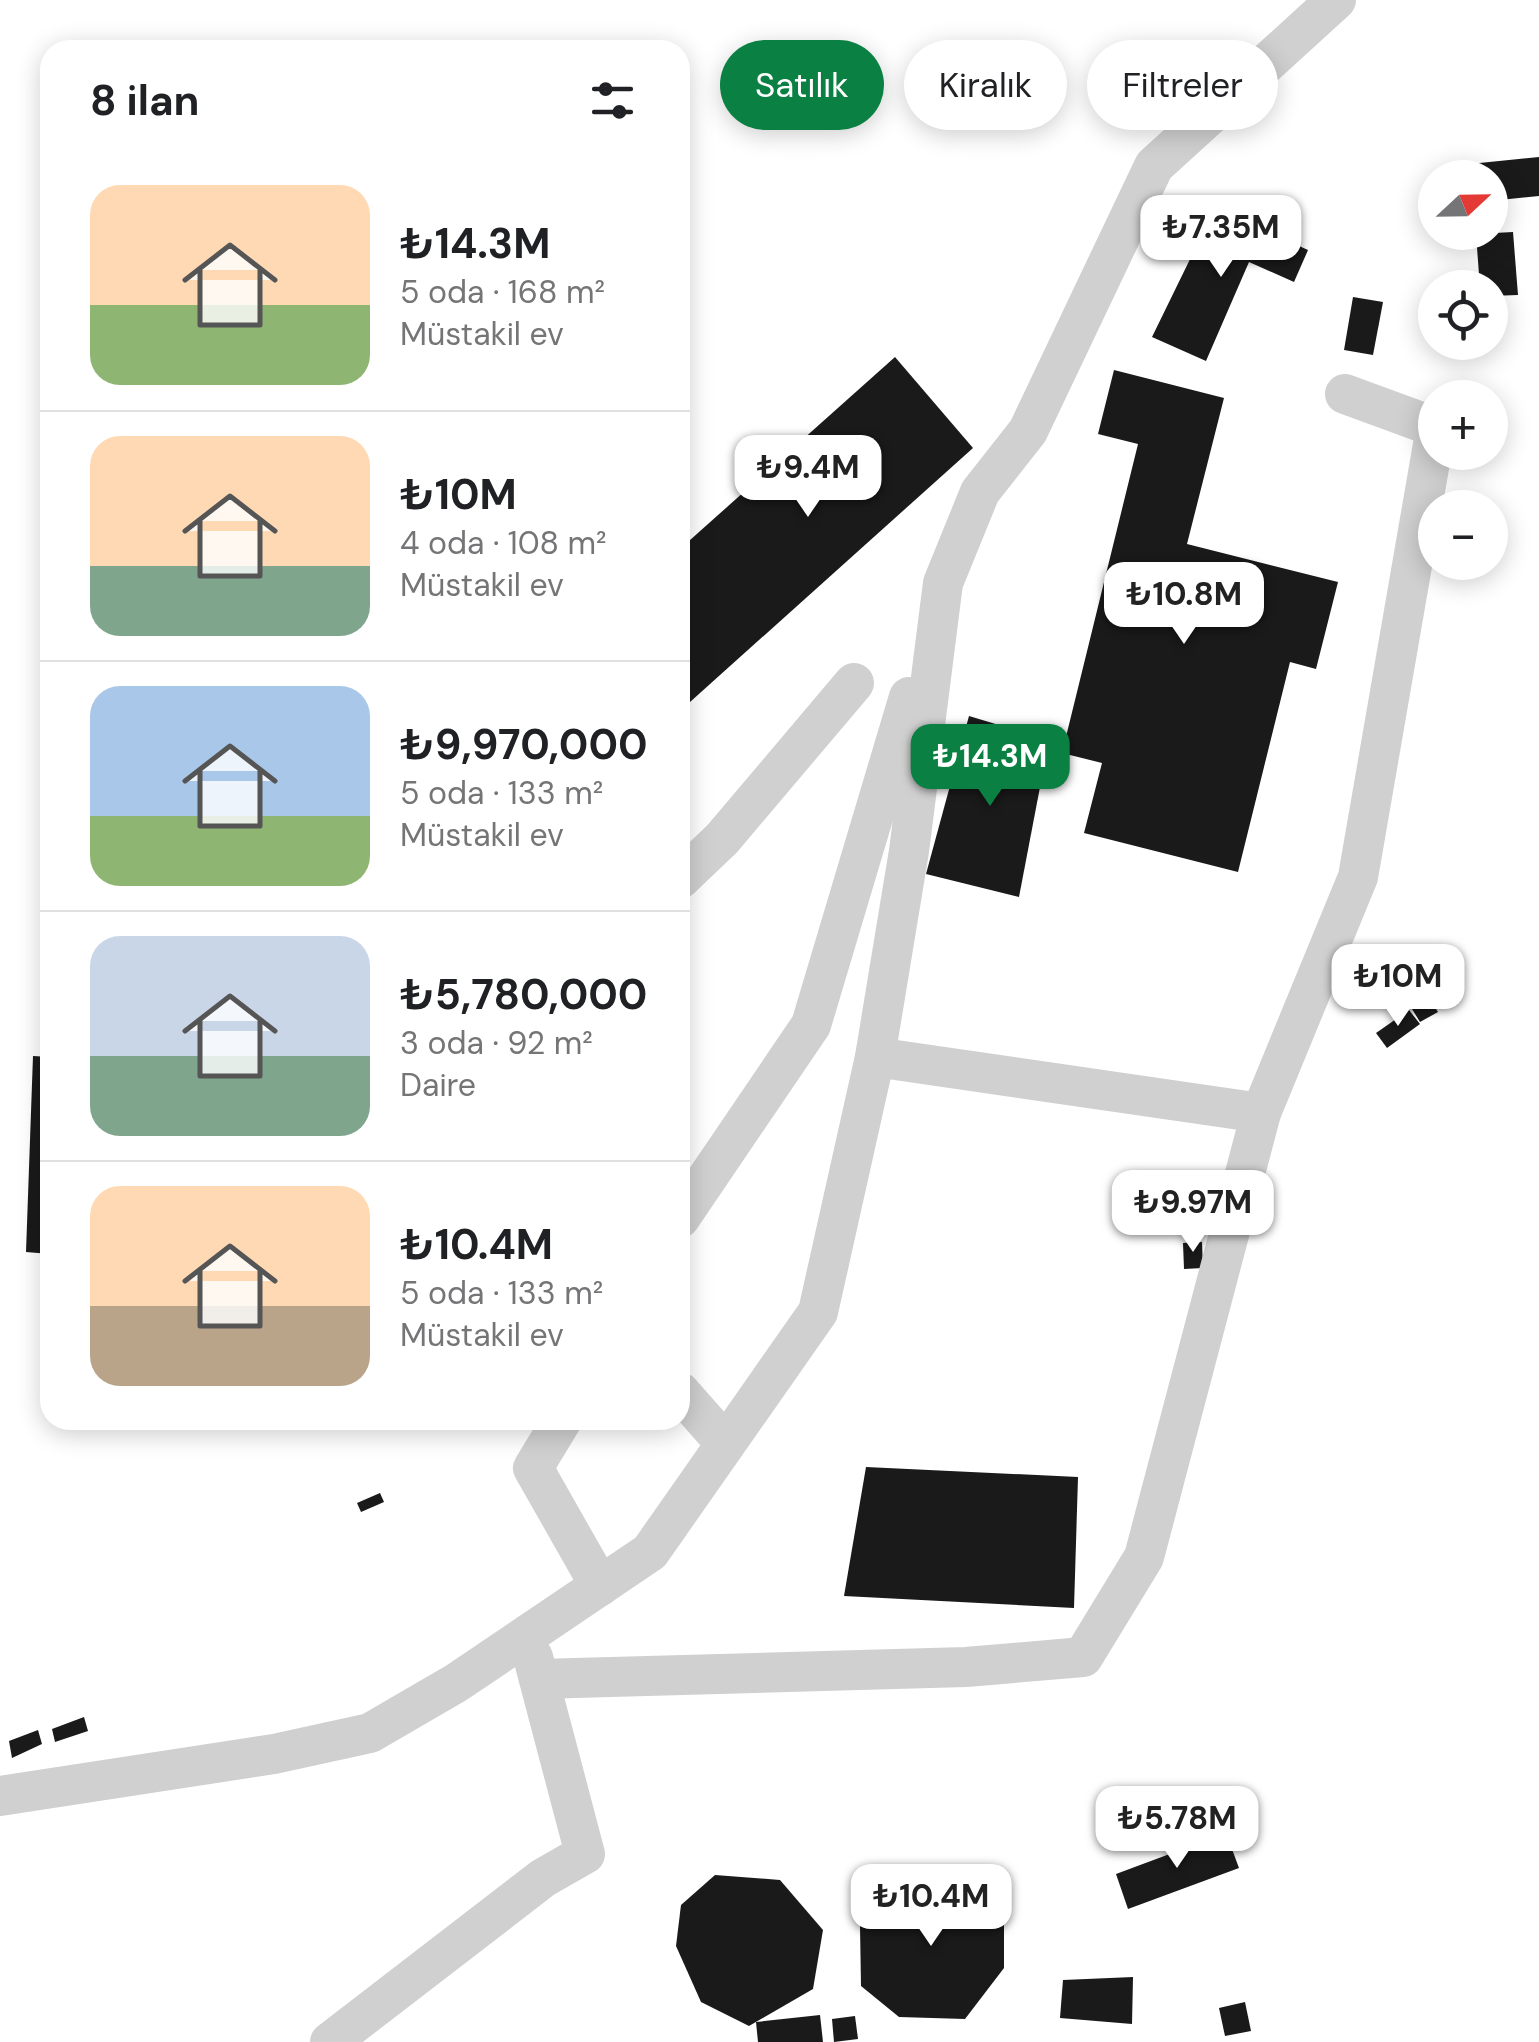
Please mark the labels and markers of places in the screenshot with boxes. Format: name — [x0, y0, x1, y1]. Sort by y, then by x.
pin: ₺7.35M — [1140, 195, 1302, 280]
pin: ₺9.4M — [738, 435, 878, 520]
pin: ₺10.8M — [1103, 562, 1265, 647]
pin: ₺14.3M — [909, 724, 1071, 809]
pin: ₺10M — [1339, 944, 1457, 1029]
pin: ₺9.97M — [1112, 1170, 1274, 1255]
pin: ₺5.78M — [1096, 1786, 1258, 1871]
pin: ₺10.4M — [850, 1864, 1012, 1949]

